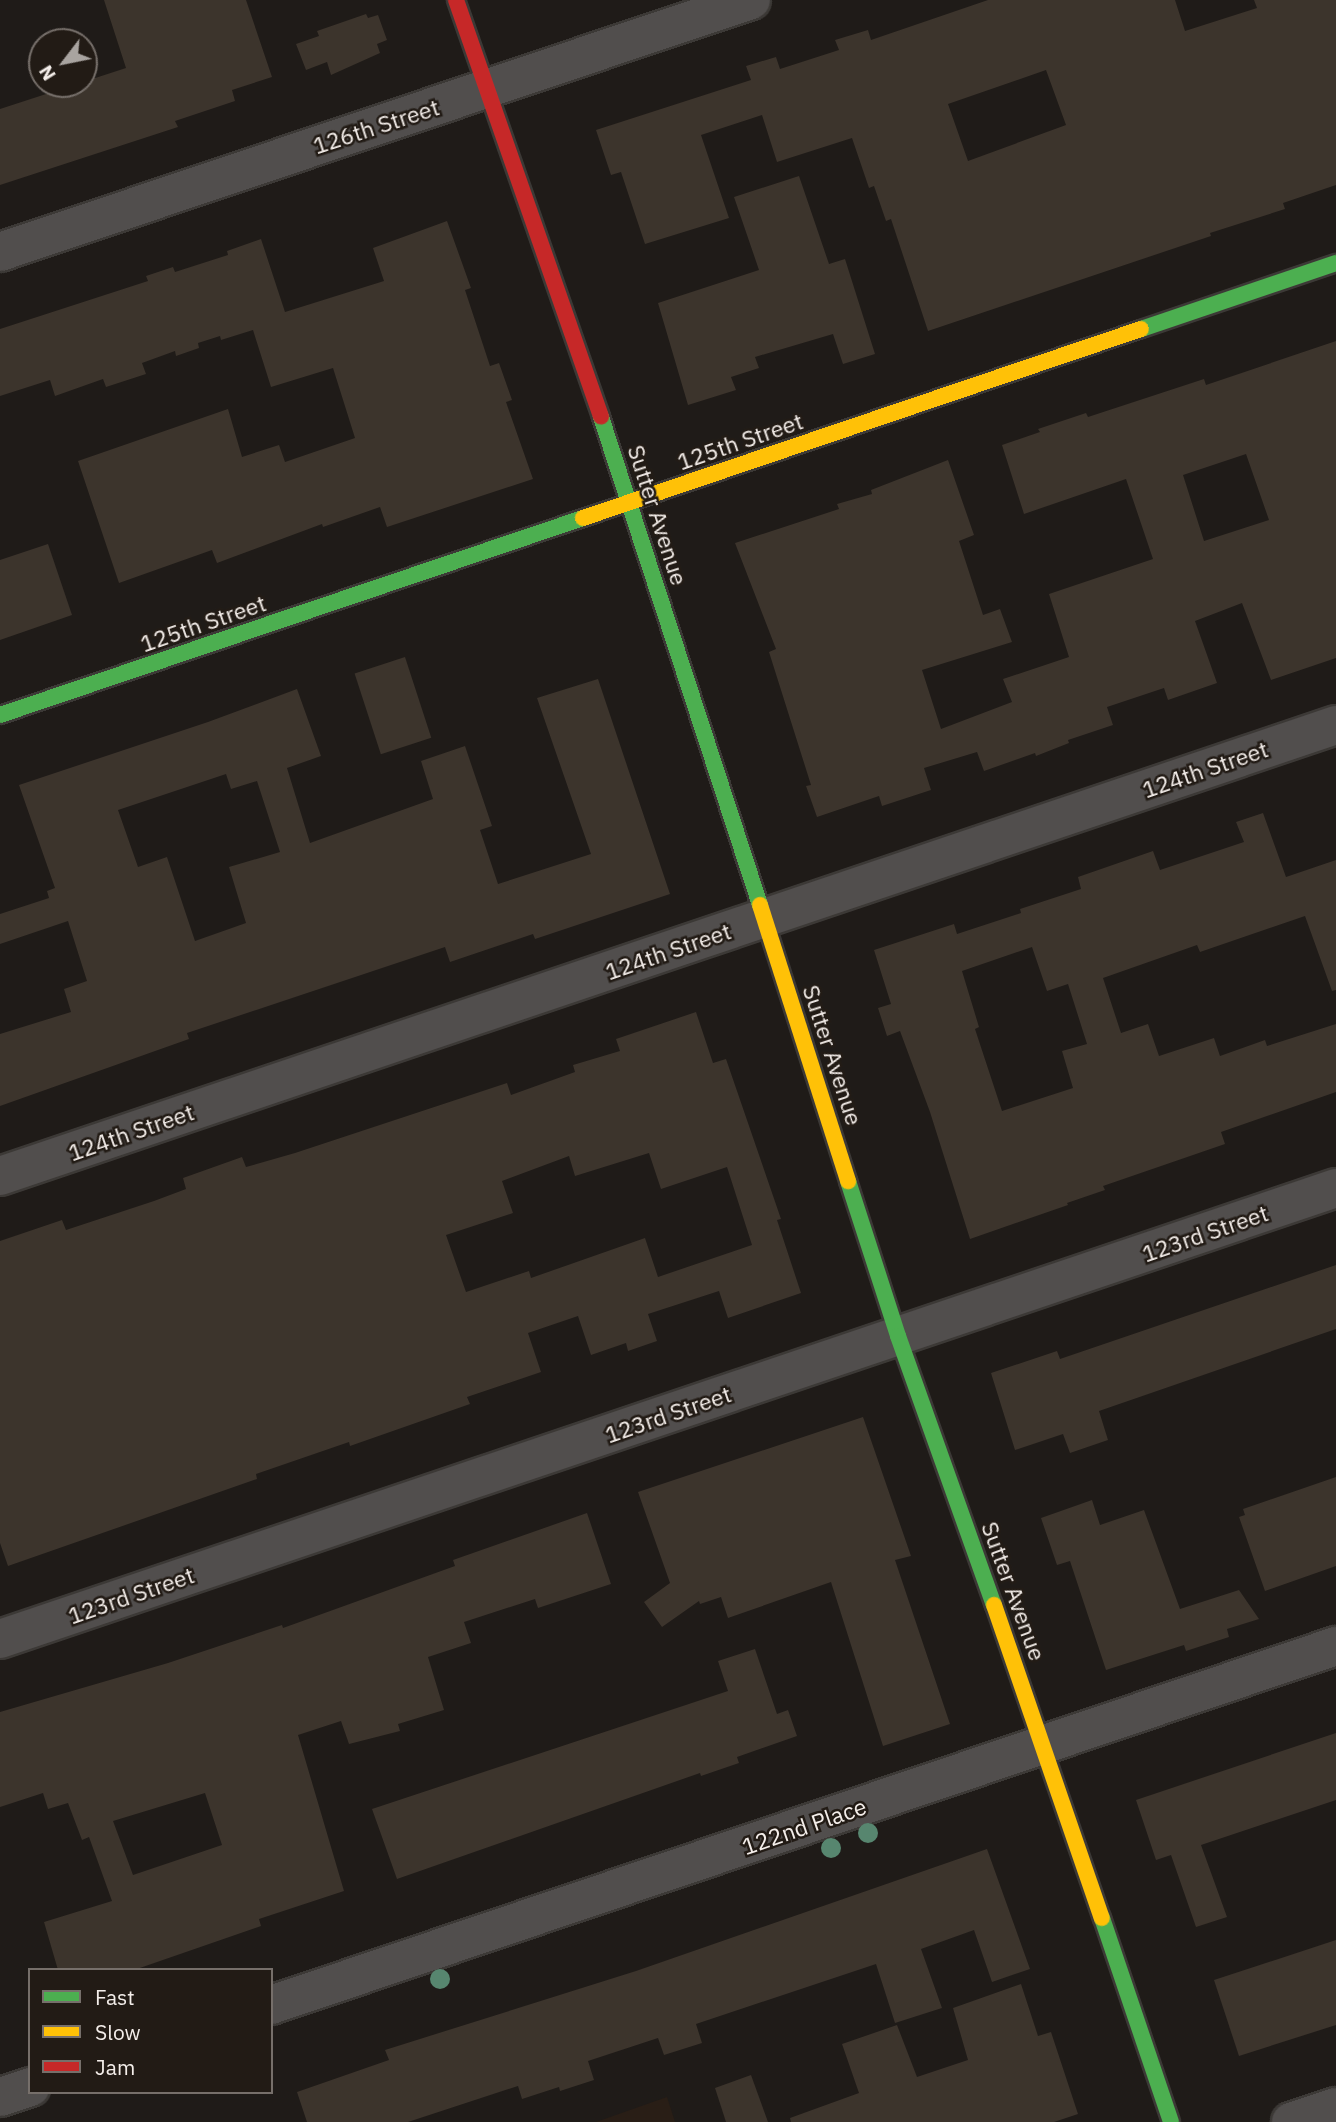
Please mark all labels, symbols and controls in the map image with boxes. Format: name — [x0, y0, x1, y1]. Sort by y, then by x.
north arrow — [28, 28, 98, 98]
text: N — [33, 61, 61, 85]
street label: 126th Street — [309, 93, 443, 159]
street label: 125th Street — [674, 407, 806, 475]
street label: Sutter Avenue — [622, 442, 694, 588]
street label: 125th Street — [137, 589, 269, 657]
street label: 124th Street — [1139, 735, 1271, 803]
street label: 124th Street — [602, 917, 734, 985]
street label: Sutter Avenue — [797, 982, 869, 1128]
street label: 124th Street — [65, 1098, 197, 1166]
street label: 123rd Street — [1138, 1199, 1272, 1267]
street label: 123rd Street — [601, 1380, 735, 1448]
street label: Sutter Avenue — [976, 1518, 1052, 1664]
street label: 123rd Street — [64, 1561, 198, 1629]
street label: 122nd Place — [738, 1792, 870, 1860]
legend — [28, 1968, 273, 2094]
text: Fast — [95, 1983, 135, 2011]
text: Slow — [95, 2018, 141, 2046]
text: Jam — [95, 2053, 135, 2081]

